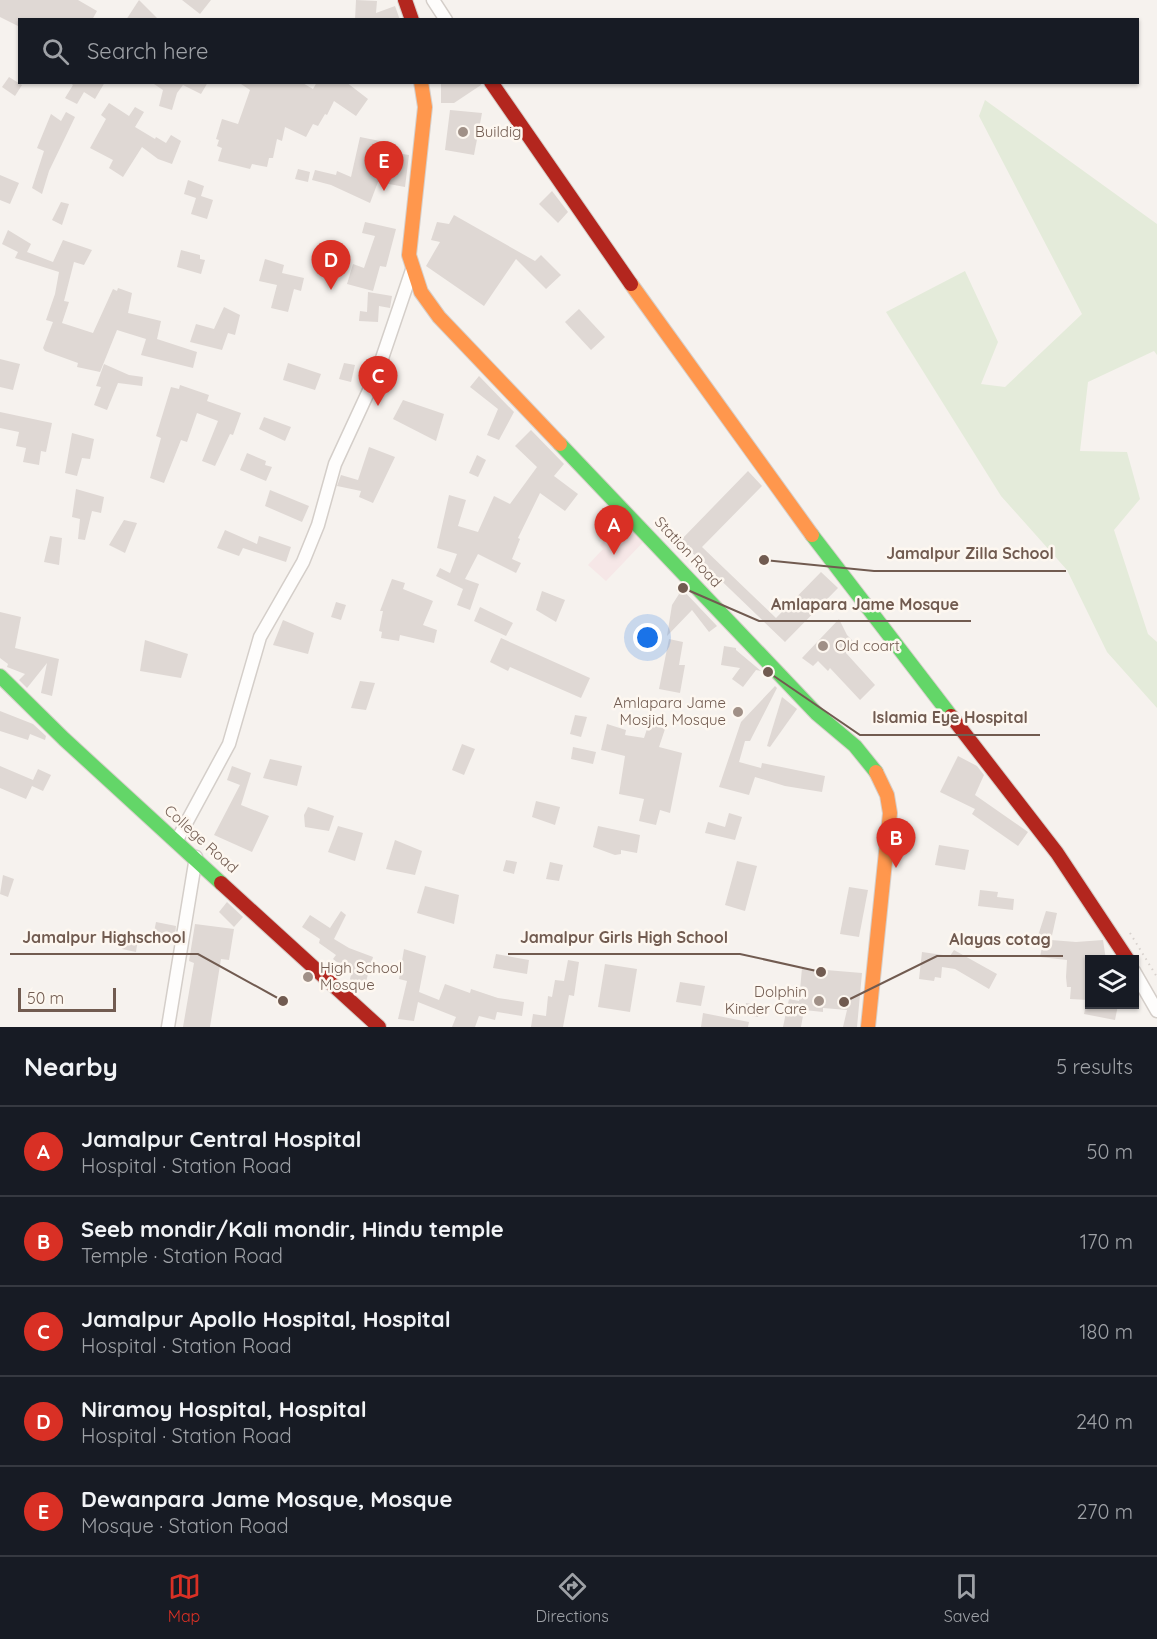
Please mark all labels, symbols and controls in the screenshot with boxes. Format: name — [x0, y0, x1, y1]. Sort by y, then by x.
search box — [18, 18, 1139, 84]
icon: search — [39, 35, 72, 68]
text: Search here — [87, 37, 208, 65]
place label: Buildig — [475, 122, 521, 141]
marker: Buildig — [456, 125, 470, 139]
pin: E — [364, 142, 404, 191]
pin: D — [312, 240, 350, 290]
pin: C — [358, 356, 398, 406]
pin: A — [594, 506, 634, 555]
street label: Station Road — [651, 512, 726, 591]
callout: Jamalpur Zilla School — [874, 537, 1066, 571]
text: Jamalpur Zilla School — [886, 543, 1054, 563]
callout: Amlapara Jame Mosque — [759, 587, 971, 621]
text: Amlapara Jame Mosque — [771, 594, 959, 614]
your location — [633, 623, 662, 652]
place label: Old coart — [835, 636, 900, 655]
marker: Old coart — [816, 639, 830, 653]
place label: Amlapara Jame Mosjid, Mosque — [613, 693, 726, 729]
callout: Islamia Eye Hospital — [860, 701, 1040, 735]
marker: Amlapara Jame Mosjid, Mosque — [731, 705, 745, 719]
text: Islamia Eye Hospital — [872, 707, 1028, 727]
street label: College Road — [160, 801, 242, 877]
pin: B — [876, 818, 916, 868]
callout: Jamalpur Highschool — [10, 920, 198, 954]
callout: Jamalpur Girls High School — [508, 920, 740, 954]
callout: Alayas cotag — [937, 922, 1063, 956]
text: Jamalpur Highschool — [22, 927, 186, 947]
text: Jamalpur Girls High School — [520, 927, 728, 947]
text: Alayas cotag — [949, 929, 1051, 949]
map controls — [1085, 955, 1139, 1009]
button: layers — [1085, 955, 1139, 1009]
place label: High School Mosque — [320, 958, 402, 994]
marker: High School Mosque — [301, 970, 315, 984]
place label: Dolphin Kinder Care — [725, 982, 807, 1018]
scale bar — [18, 985, 116, 1013]
text: 50 m — [27, 988, 64, 1008]
marker: Dolphin Kinder Care — [812, 994, 826, 1008]
text: Nearby — [24, 1050, 118, 1083]
text: 5 results — [1056, 1054, 1133, 1079]
text: Jamalpur Central Hospital — [81, 1125, 361, 1153]
text: A — [37, 1139, 50, 1164]
text: 50 m — [1087, 1139, 1133, 1164]
text: Hospital · Station Road — [81, 1153, 292, 1178]
text: Seeb mondir/Kali mondir, Hindu temple — [81, 1215, 504, 1243]
text: B — [37, 1229, 50, 1254]
text: 170 m — [1080, 1229, 1133, 1254]
text: Temple · Station Road — [81, 1243, 283, 1268]
text: Jamalpur Apollo Hospital, Hospital — [81, 1305, 451, 1333]
text: C — [37, 1319, 50, 1344]
text: 180 m — [1079, 1319, 1133, 1344]
text: Hospital · Station Road — [81, 1333, 292, 1358]
text: Niramoy Hospital, Hospital — [81, 1395, 367, 1423]
text: D — [36, 1409, 51, 1434]
text: 240 m — [1076, 1409, 1133, 1434]
text: Hospital · Station Road — [81, 1423, 292, 1448]
text: Dewanpara Jame Mosque, Mosque — [81, 1485, 452, 1513]
text: E — [38, 1499, 49, 1524]
text: 270 m — [1076, 1499, 1133, 1524]
text: Mosque · Station Road — [81, 1513, 289, 1538]
tab: Map — [168, 1570, 201, 1626]
tab: Directions — [536, 1570, 609, 1626]
tab: Saved — [944, 1570, 989, 1626]

